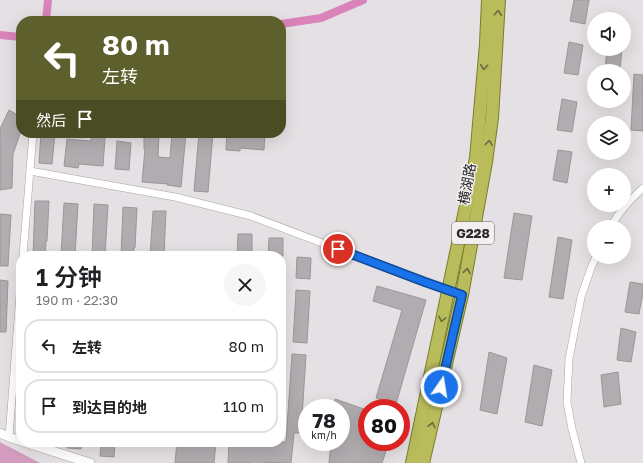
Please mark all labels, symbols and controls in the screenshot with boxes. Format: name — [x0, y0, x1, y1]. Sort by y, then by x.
one-way arrow — [494, 10, 503, 16]
map controls — [587, 12, 631, 264]
button: sound — [587, 12, 631, 56]
text: 80 m — [102, 28, 170, 61]
icon: left — [36, 32, 88, 84]
one-way arrow — [480, 64, 489, 70]
button: search — [587, 64, 631, 108]
text: 左转 — [102, 65, 138, 87]
icon: arrive — [74, 108, 96, 130]
text: 然后 — [36, 111, 66, 129]
button: layers — [587, 116, 631, 160]
one-way arrow — [484, 140, 493, 146]
street label: 横湖路 — [454, 162, 479, 206]
button: + — [587, 168, 631, 212]
button: − — [587, 220, 631, 264]
road number: G228 — [452, 222, 494, 244]
pin — [321, 232, 355, 266]
icon: arrive — [327, 238, 349, 260]
text: 1 分钟 — [36, 262, 102, 291]
button: close — [224, 264, 266, 306]
one-way arrow — [462, 268, 470, 274]
text: 190 m · 22:30 — [36, 292, 118, 308]
one-way arrow — [439, 316, 447, 322]
icon: left — [38, 335, 60, 357]
text: 80 m — [229, 337, 264, 355]
text: 左转 — [72, 338, 102, 356]
position arrow — [420, 366, 462, 408]
icon: arrive — [38, 395, 60, 417]
text: 110 m — [223, 397, 264, 415]
text: 到达目的地 — [72, 398, 147, 416]
speed limit sign: 80 — [358, 399, 410, 451]
text: 78 — [312, 408, 336, 432]
one-way arrow — [427, 422, 435, 428]
text: km/h — [311, 429, 337, 441]

